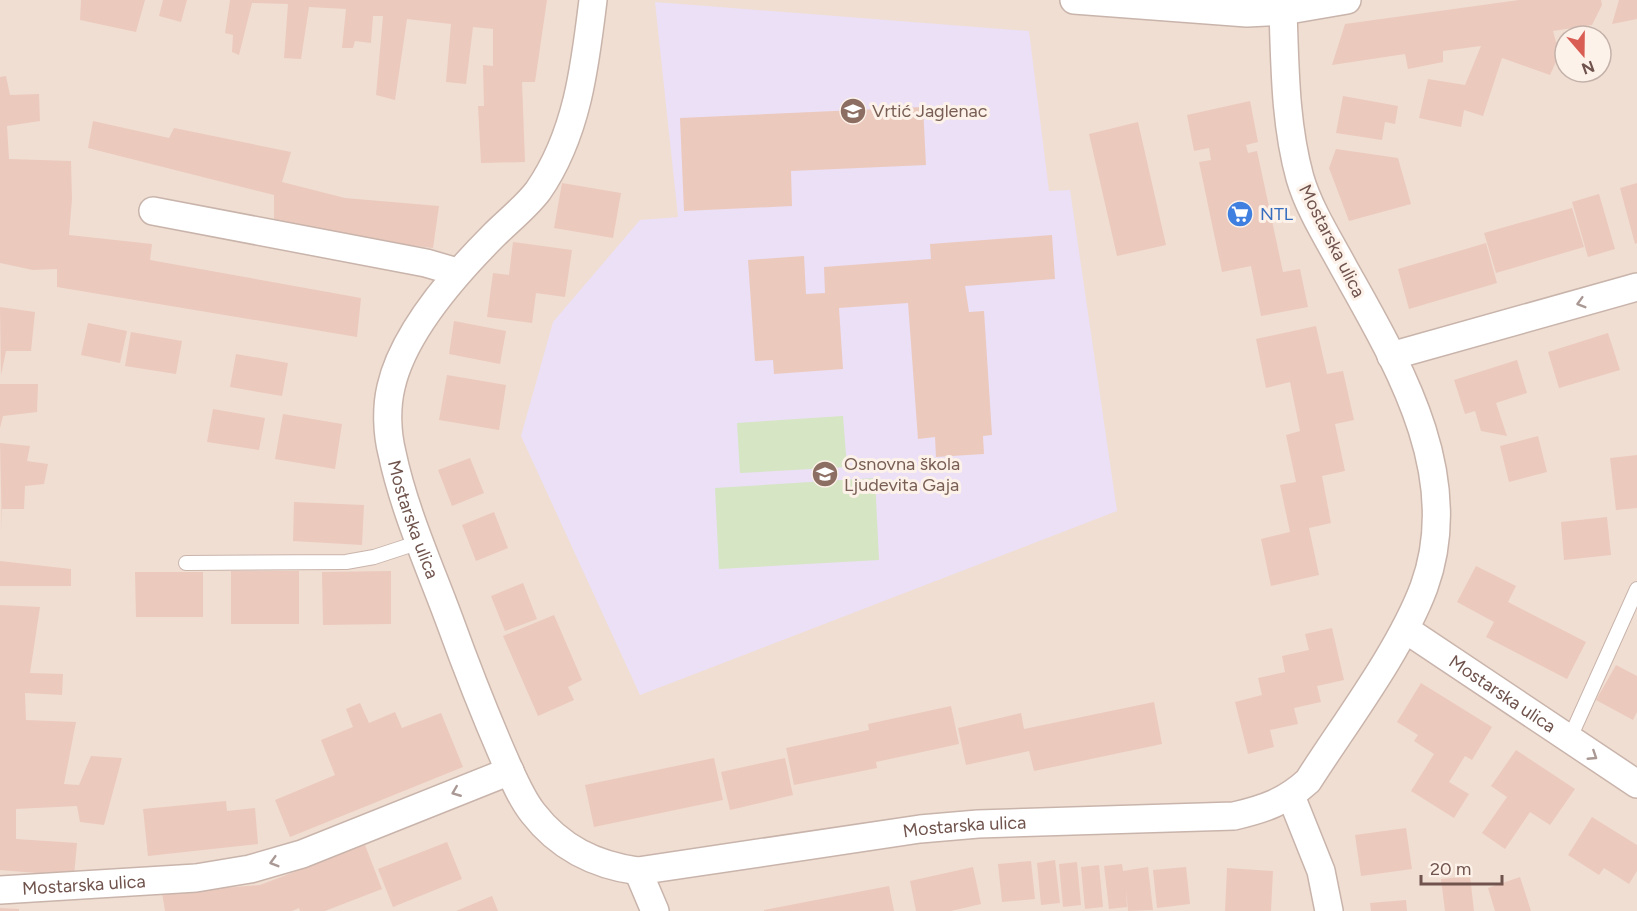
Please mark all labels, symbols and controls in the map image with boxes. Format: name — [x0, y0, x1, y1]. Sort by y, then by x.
north arrow — [1553, 24, 1613, 84]
text: N — [1579, 57, 1597, 79]
school or university icon: Vrtić Jaglenac — [838, 96, 868, 126]
place label: Vrtić Jaglenac — [872, 100, 988, 122]
street label: Mostarska ulica — [1294, 181, 1370, 301]
supermarket icon: NTL — [1225, 199, 1255, 229]
place label: NTL — [1260, 203, 1294, 225]
one-way arrow — [1576, 296, 1587, 308]
place label: Osnovna škola Ljudevita Gaja — [844, 453, 960, 496]
street label: Mostarska ulica — [383, 458, 443, 582]
school or university icon: Osnovna škola Ljudevita Gaja — [810, 459, 840, 489]
street label: Mostarska ulica — [1445, 650, 1560, 738]
one-way arrow — [1587, 748, 1597, 760]
one-way arrow — [451, 785, 462, 797]
street label: Mostarska ulica — [901, 811, 1027, 842]
scale bar — [1421, 848, 1502, 886]
one-way arrow — [269, 855, 280, 867]
text: 20 m — [1430, 858, 1471, 880]
street label: Mostarska ulica — [21, 870, 146, 900]

